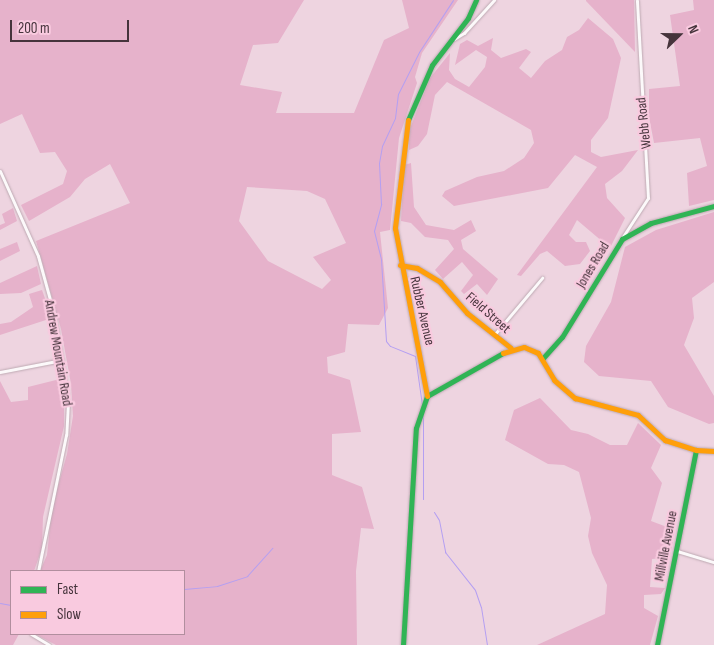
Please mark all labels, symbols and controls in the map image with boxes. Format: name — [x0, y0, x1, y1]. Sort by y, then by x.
scale bar — [12, 10, 131, 42]
north arrow — [654, 10, 704, 60]
text: 200 m — [18, 19, 50, 38]
text: N — [684, 23, 703, 36]
street label: Webb Road — [633, 96, 655, 150]
street label: Jones Road — [573, 239, 613, 291]
street label: Rubber Avenue — [406, 275, 438, 347]
street label: Field Street — [462, 289, 514, 337]
street label: Andrew Mountain Road — [40, 299, 76, 407]
street label: Millville Avenue — [651, 509, 681, 583]
legend — [10, 570, 185, 635]
text: Fast — [57, 580, 78, 599]
text: Slow — [57, 605, 81, 624]

